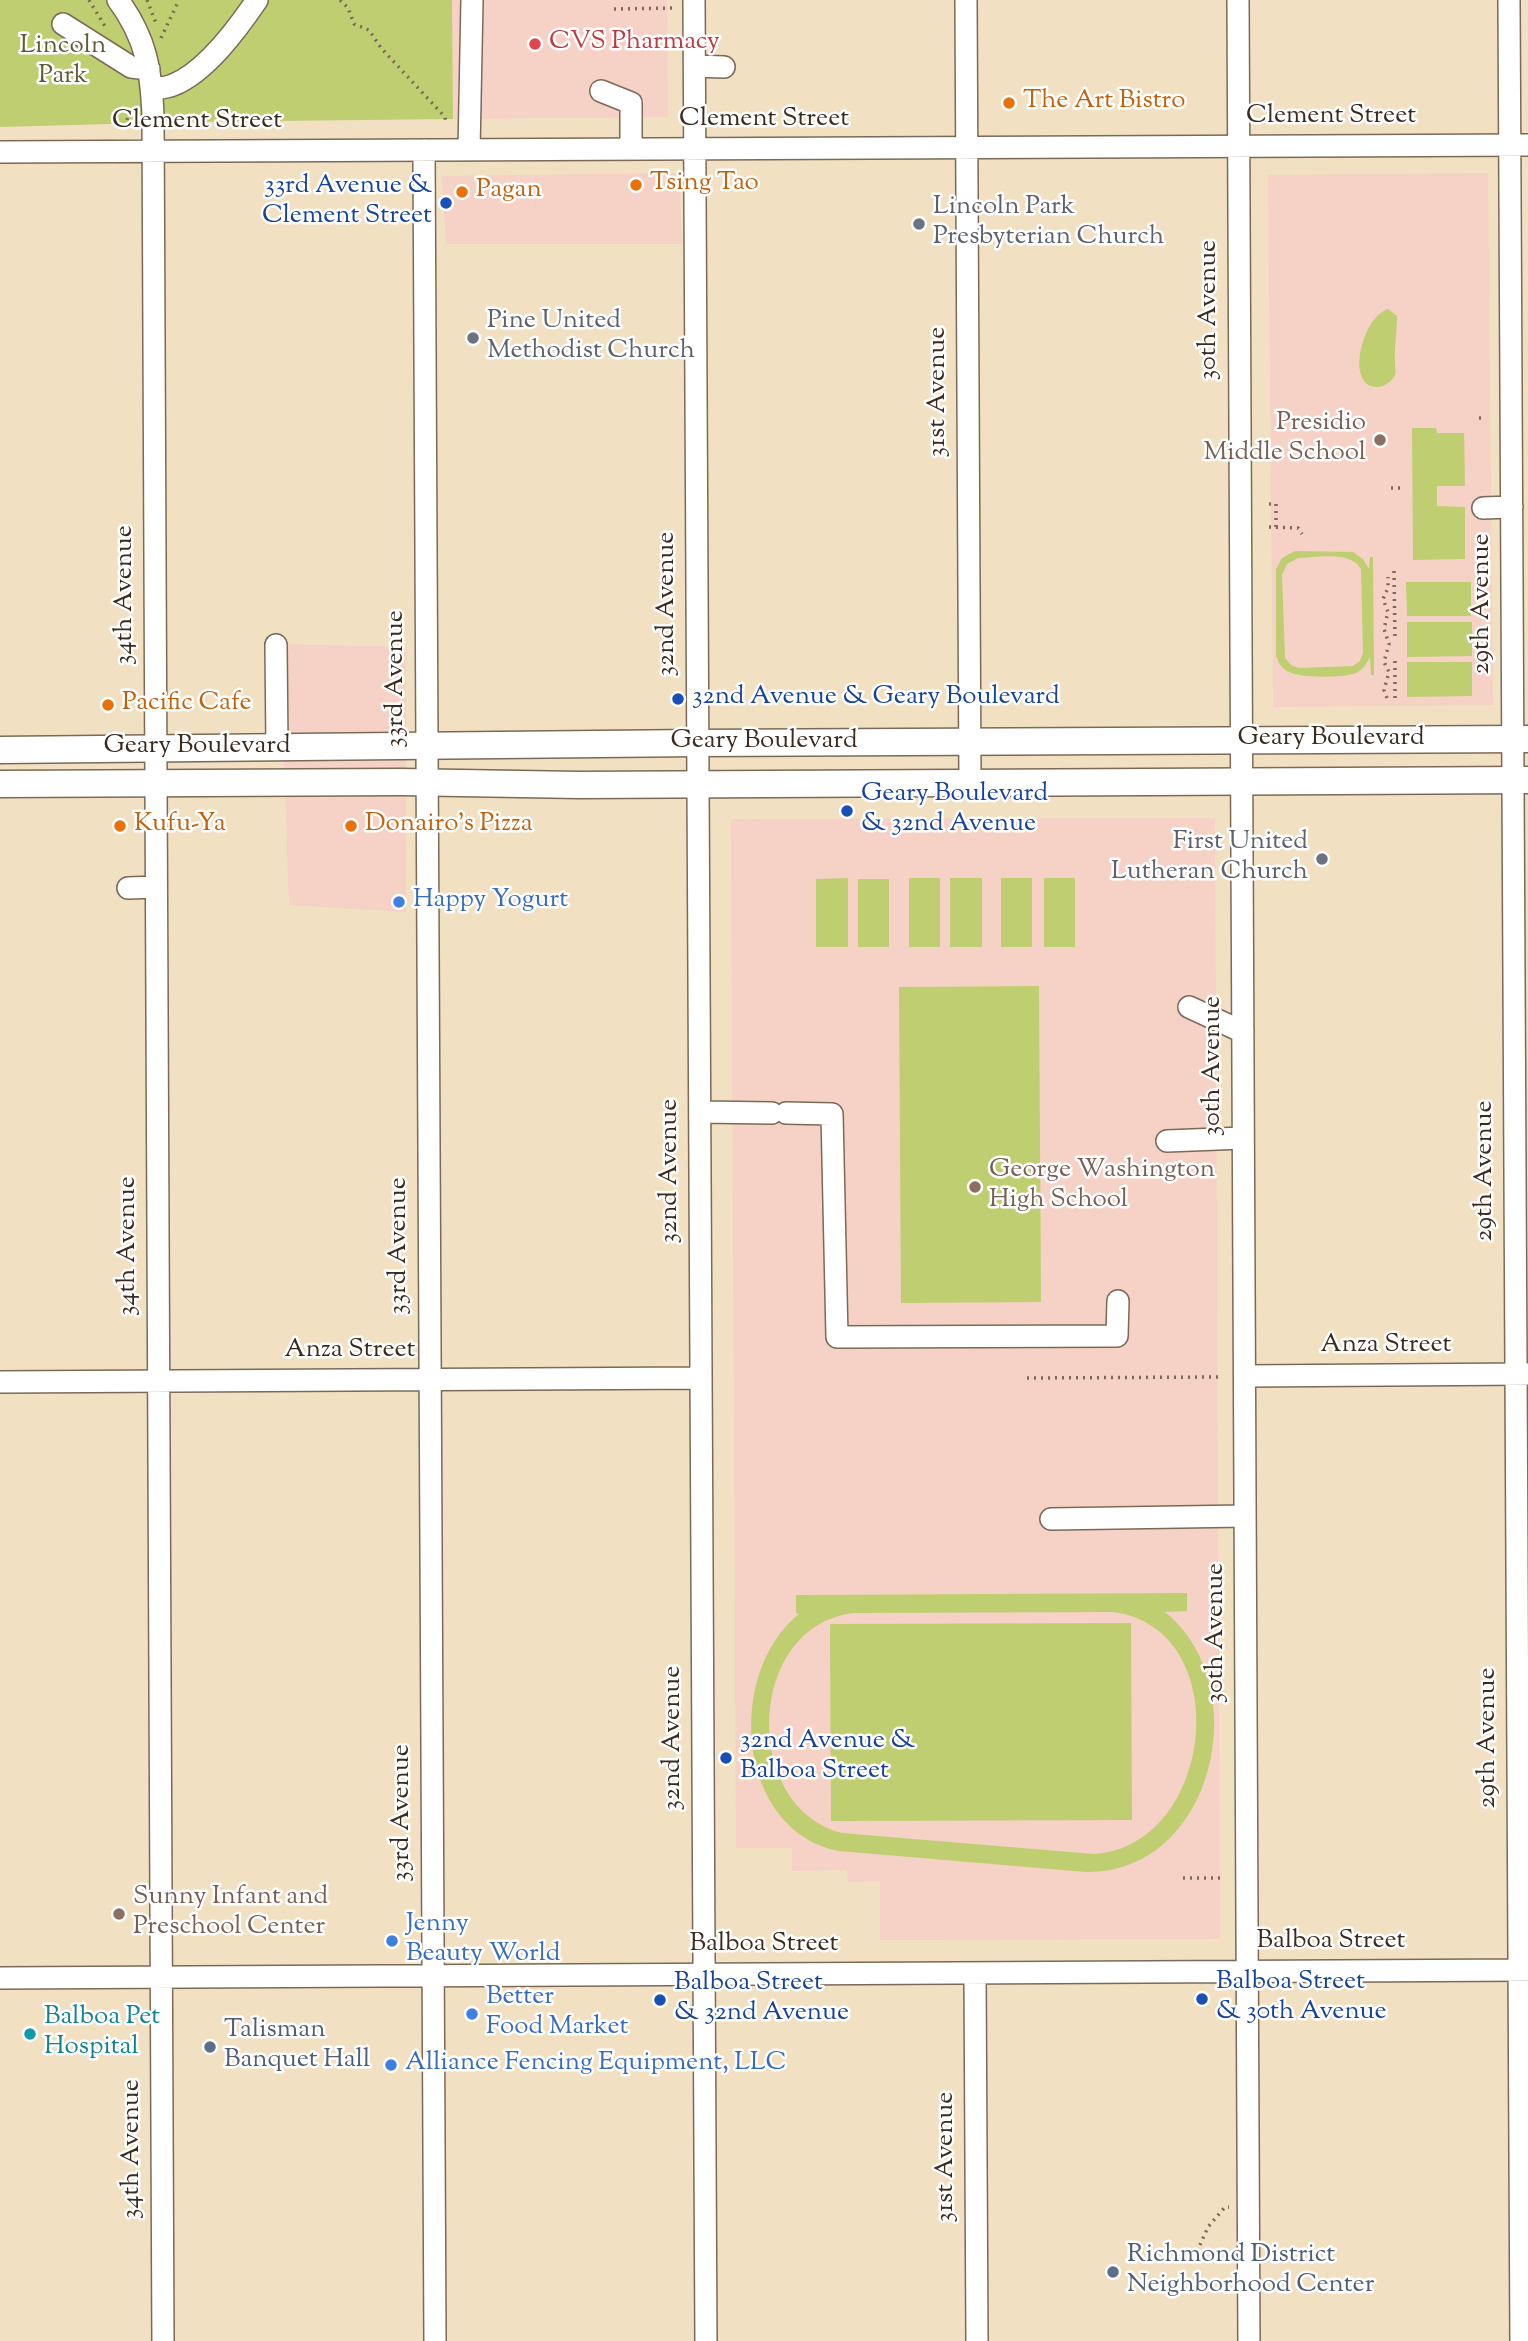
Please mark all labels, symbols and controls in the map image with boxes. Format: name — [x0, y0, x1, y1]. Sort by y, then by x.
place label: CVS Pharmacy — [549, 28, 720, 60]
park label: Lincoln Park — [20, 32, 106, 94]
marker: CVS Pharmacy — [527, 36, 543, 52]
place label: The Art Bistro — [1023, 87, 1186, 119]
marker: The Art Bistro — [1001, 95, 1017, 111]
street label: Clement Street — [1246, 102, 1416, 134]
street label: Clement Street — [679, 105, 849, 137]
street label: Clement Street — [112, 107, 282, 139]
place label: Tsing Tao — [650, 169, 759, 201]
place label: 33rd Avenue & Clement Street — [262, 172, 432, 234]
place label: Pagan — [476, 176, 542, 208]
marker: Tsing Tao — [628, 177, 644, 193]
marker: Pagan — [454, 184, 470, 200]
place label: Lincoln Park Presbyterian Church — [933, 193, 1164, 255]
marker: 33rd Avenue & Clement Street — [438, 195, 454, 211]
marker: Lincoln Park Presbyterian Church — [911, 216, 927, 232]
street label: 30th Avenue — [1195, 240, 1227, 380]
place label: Pine United Methodist Church — [487, 307, 695, 368]
street label: 31st Avenue — [924, 327, 956, 457]
marker: Pine United Methodist Church — [465, 330, 481, 346]
place label: Presidio Middle School — [1203, 409, 1366, 471]
marker: Presidio Middle School — [1372, 432, 1388, 448]
street label: 34th Avenue — [111, 525, 143, 665]
street label: 32nd Avenue — [653, 532, 685, 676]
street label: 29th Avenue — [1468, 533, 1500, 675]
street label: 33rd Avenue — [382, 610, 414, 748]
place label: 32nd Avenue & Geary Boulevard — [692, 683, 1060, 715]
place label: Pacific Cafe — [122, 689, 252, 721]
marker: 32nd Avenue & Geary Boulevard — [670, 691, 686, 707]
marker: Pacific Cafe — [100, 697, 116, 713]
street label: Geary Boulevard — [1237, 724, 1425, 756]
street label: Geary Boulevard — [670, 727, 858, 759]
street label: Geary Boulevard — [103, 732, 291, 764]
place label: Geary Boulevard & 32nd Avenue — [861, 780, 1048, 842]
marker: Geary Boulevard & 32nd Avenue — [839, 803, 855, 819]
place label: Kufu-Ya — [134, 810, 226, 842]
place label: Donairo’s Pizza — [365, 810, 533, 842]
marker: Kufu-Ya — [112, 818, 128, 834]
marker: Donairo’s Pizza — [343, 818, 359, 834]
place label: First United Lutheran Church — [1111, 828, 1308, 890]
marker: First United Lutheran Church — [1314, 851, 1330, 867]
place label: Happy Yogurt — [413, 886, 568, 918]
marker: Happy Yogurt — [391, 894, 407, 910]
street label: 30th Avenue — [1199, 996, 1231, 1136]
street label: 32nd Avenue — [656, 1099, 688, 1243]
street label: 29th Avenue — [1471, 1100, 1503, 1242]
place label: George Washington High School — [989, 1156, 1215, 1218]
street label: 34th Avenue — [114, 1176, 146, 1316]
street label: 33rd Avenue — [385, 1177, 417, 1315]
marker: George Washington High School — [967, 1179, 983, 1195]
street label: Anza Street — [1321, 1331, 1451, 1363]
street label: Anza Street — [285, 1336, 415, 1368]
street label: 30th Avenue — [1202, 1563, 1234, 1703]
street label: 32nd Avenue — [659, 1666, 691, 1810]
street label: 29th Avenue — [1474, 1667, 1506, 1809]
place label: 32nd Avenue & Balboa Street — [740, 1727, 915, 1788]
street label: 33rd Avenue — [388, 1744, 420, 1882]
marker: 32nd Avenue & Balboa Street — [718, 1750, 734, 1766]
place label: Sunny Infant and Preschool Center — [133, 1883, 328, 1944]
marker: Sunny Infant and Preschool Center — [111, 1906, 127, 1922]
place label: Jenny Beauty World — [406, 1910, 560, 1972]
street label: Balboa Street — [1257, 1927, 1405, 1959]
street label: Balboa Street — [690, 1930, 838, 1962]
marker: Jenny Beauty World — [384, 1933, 400, 1949]
place label: Balboa Street & 30th Avenue — [1216, 1968, 1387, 2030]
place label: Balboa Street & 32nd Avenue — [674, 1969, 849, 2030]
place label: Better Food Market — [486, 1983, 628, 2044]
marker: Balboa Street & 30th Avenue — [1194, 1991, 1210, 2007]
marker: Balboa Street & 32nd Avenue — [652, 1992, 668, 2008]
place label: Balboa Pet Hospital — [44, 2003, 160, 2064]
marker: Better Food Market — [464, 2006, 480, 2022]
place label: Talisman Banquet Hall — [224, 2016, 370, 2078]
marker: Balboa Pet Hospital — [22, 2026, 38, 2042]
marker: Talisman Banquet Hall — [202, 2039, 218, 2055]
place label: Alliance Fencing Equipment, LLC — [405, 2049, 787, 2081]
marker: Alliance Fencing Equipment, LLC — [383, 2057, 399, 2073]
street label: 34th Avenue — [118, 2079, 150, 2219]
street label: 31st Avenue — [932, 2092, 964, 2222]
place label: Richmond District Neighborhood Center — [1127, 2241, 1374, 2302]
marker: Richmond District Neighborhood Center — [1105, 2264, 1121, 2280]

